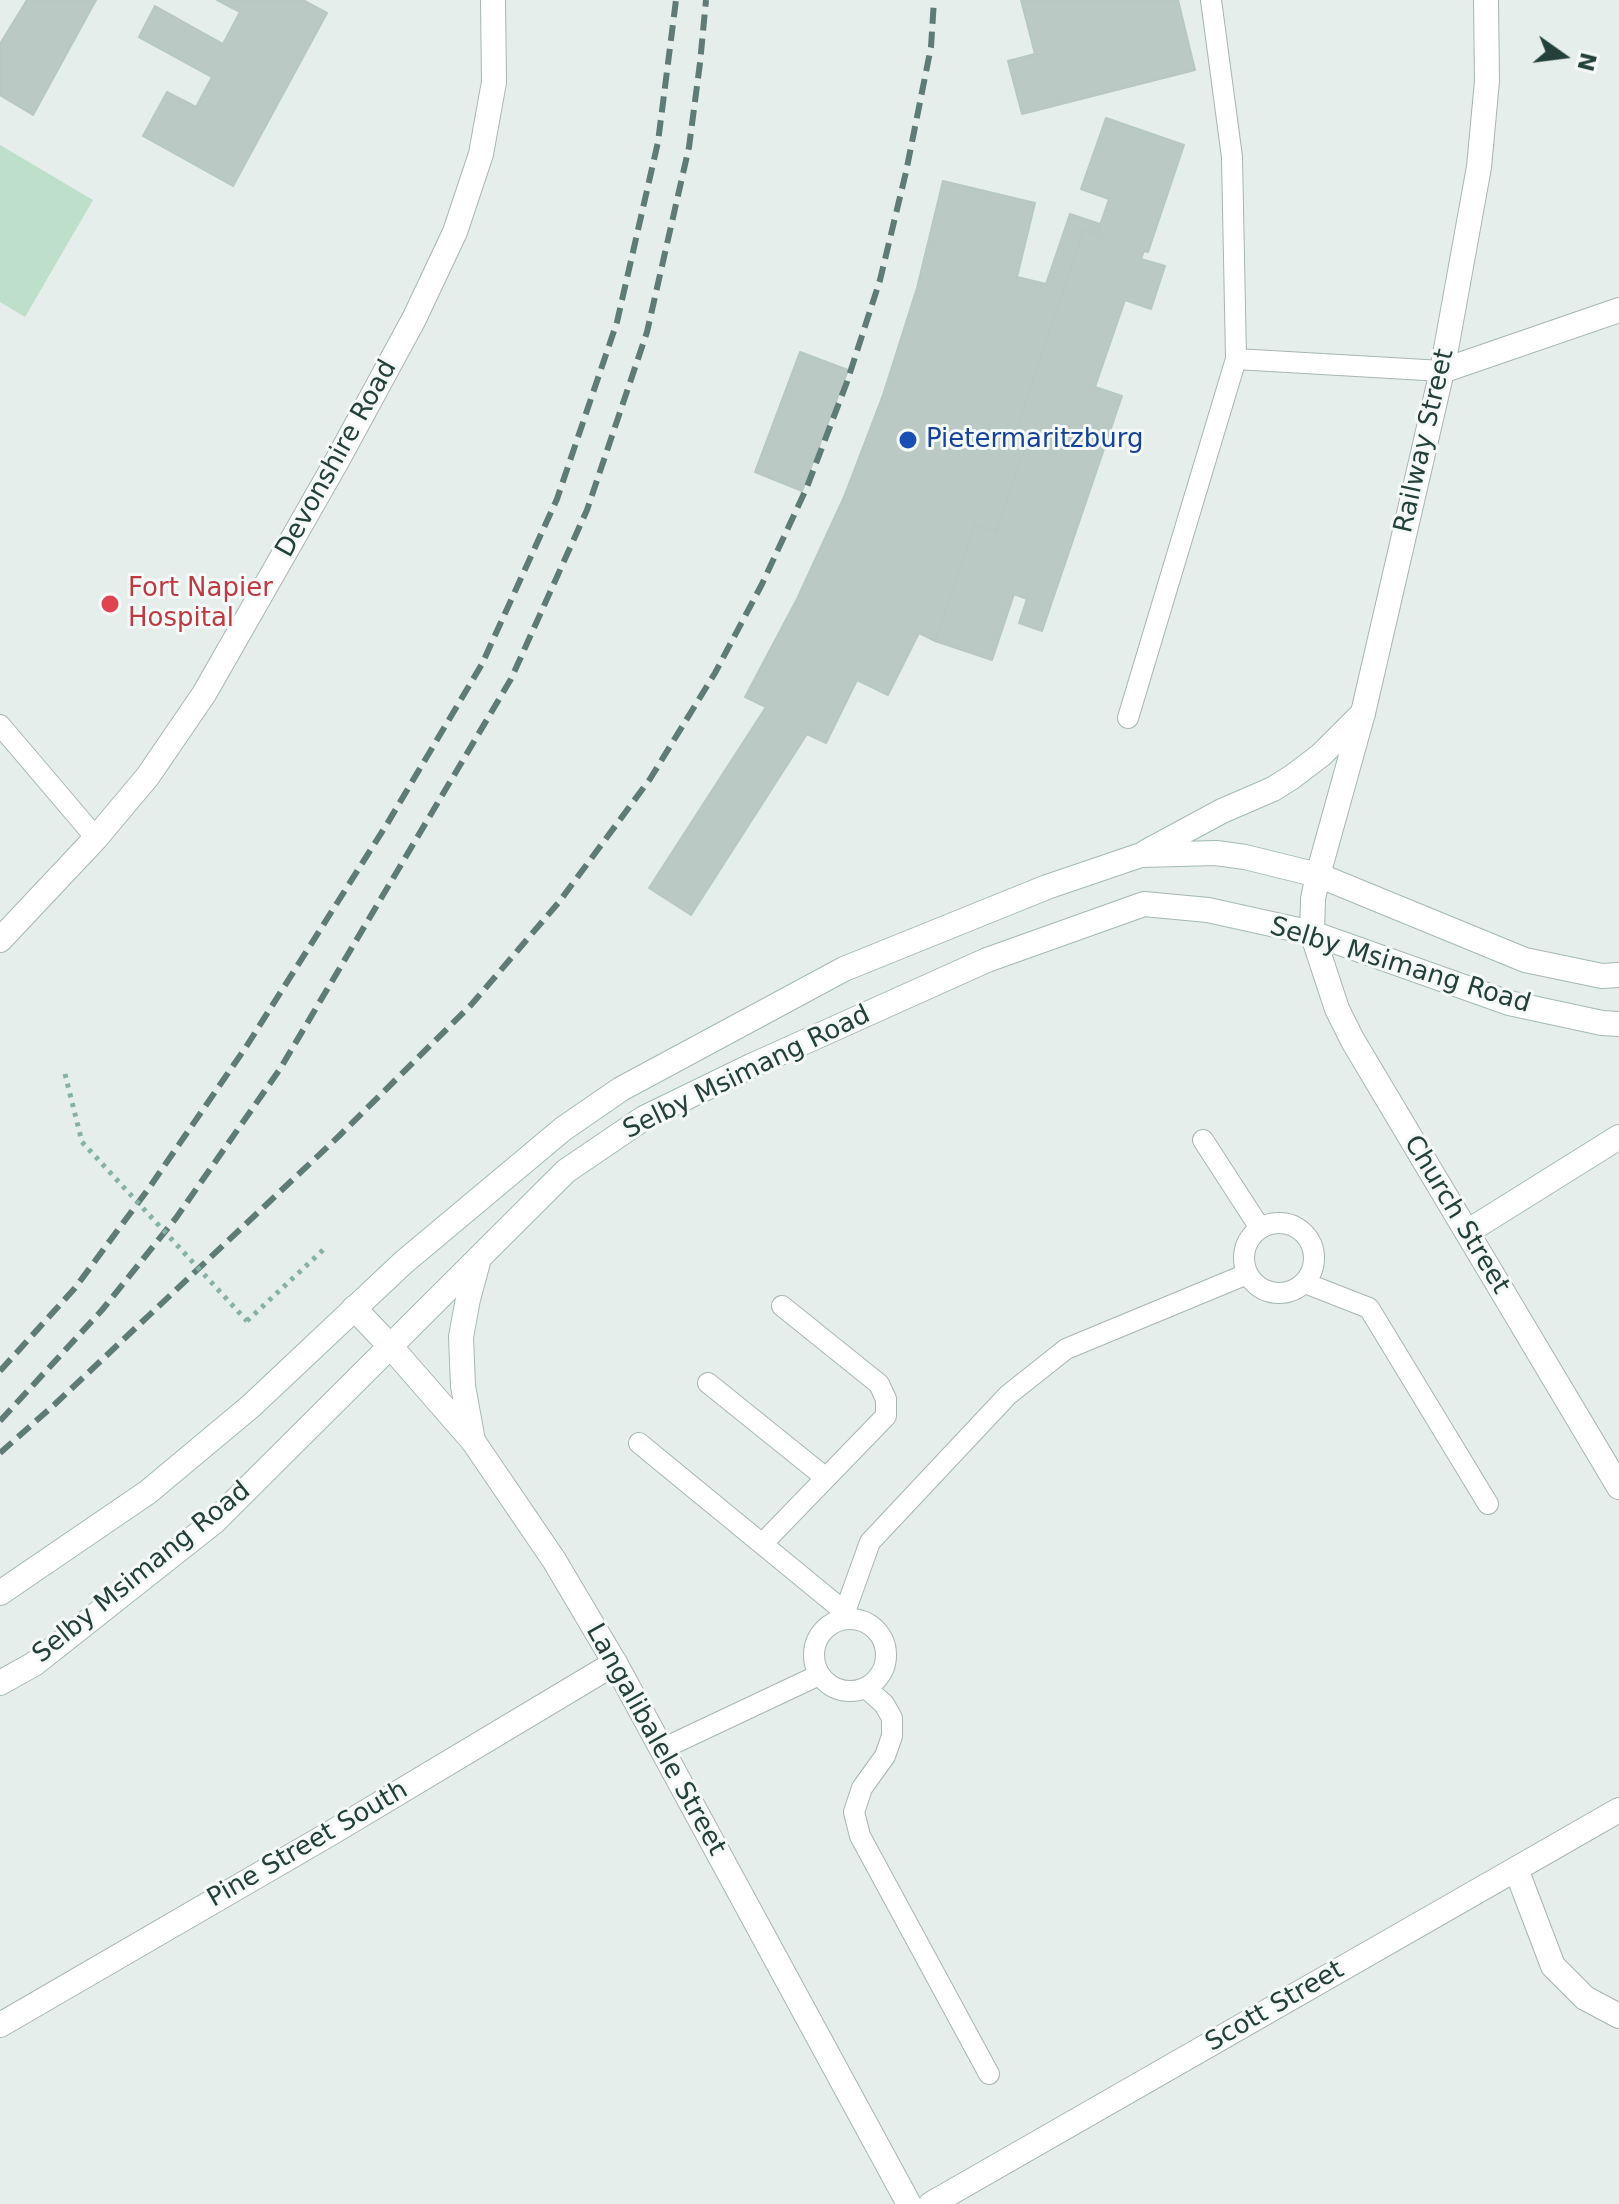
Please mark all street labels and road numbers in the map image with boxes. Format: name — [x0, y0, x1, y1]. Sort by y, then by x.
street label: Railway Street — [1389, 346, 1461, 536]
street label: Devonshire Road — [270, 355, 404, 563]
street label: Selby Msimang Road — [1266, 911, 1534, 1021]
street label: Selby Msimang Road — [618, 1000, 876, 1146]
street label: Church Street — [1396, 1130, 1516, 1300]
street label: Selby Msimang Road — [27, 1476, 257, 1670]
street label: Langalibalele Street — [578, 1619, 732, 1861]
street label: Pine Street South — [202, 1775, 414, 1915]
street label: Scott Street — [1200, 1955, 1350, 2059]

